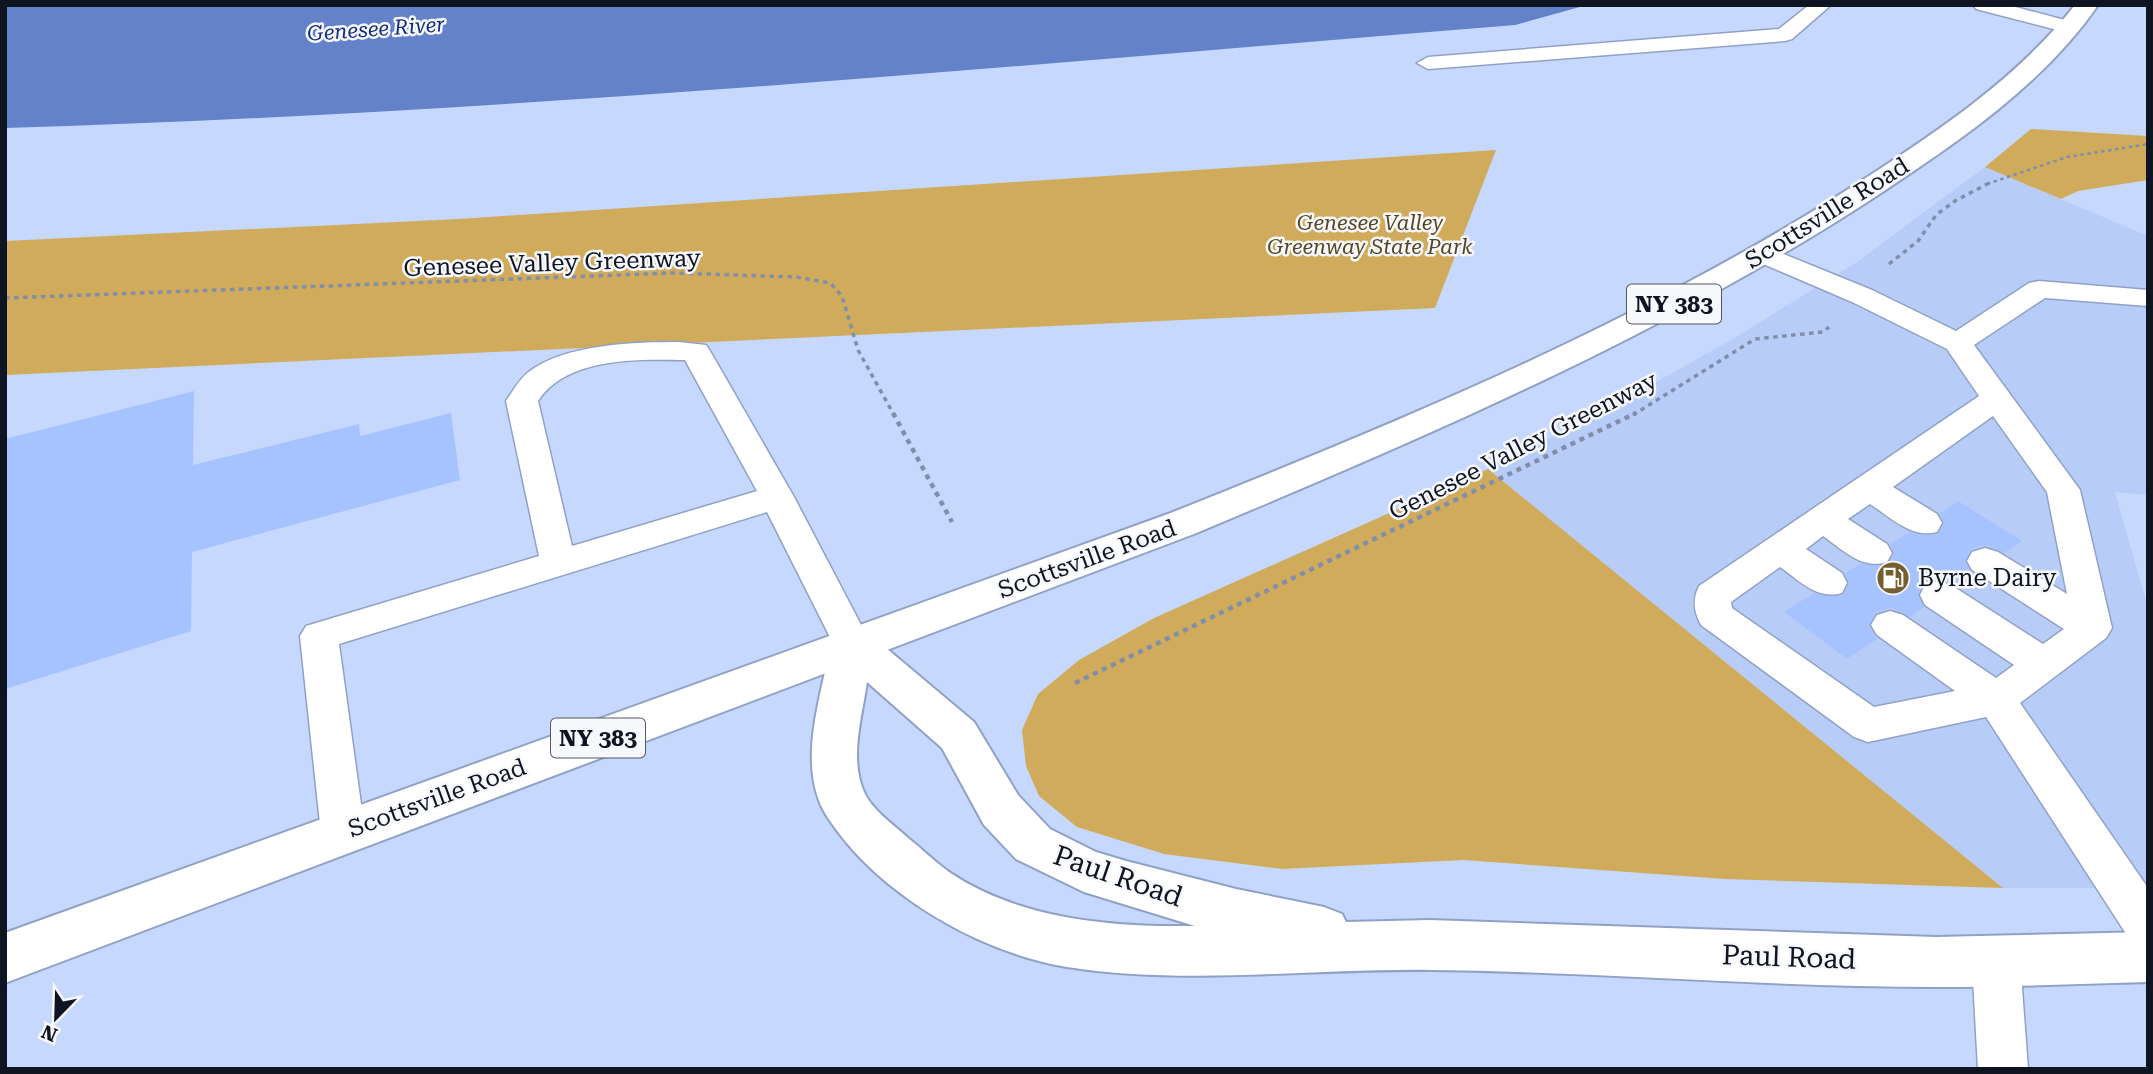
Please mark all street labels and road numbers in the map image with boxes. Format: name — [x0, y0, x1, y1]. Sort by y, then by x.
street label: Scottsville Road — [1740, 151, 1914, 275]
street label: Genesee Valley Greenway — [403, 244, 702, 282]
road number: NY 383 — [1627, 284, 1721, 324]
street label: Genesee Valley Greenway — [1384, 366, 1663, 526]
street label: Scottsville Road — [994, 514, 1180, 604]
road number: NY 383 — [551, 718, 645, 758]
street label: Scottsville Road — [344, 753, 530, 843]
street label: Paul Road — [1049, 839, 1187, 913]
street label: Paul Road — [1721, 938, 1857, 976]

